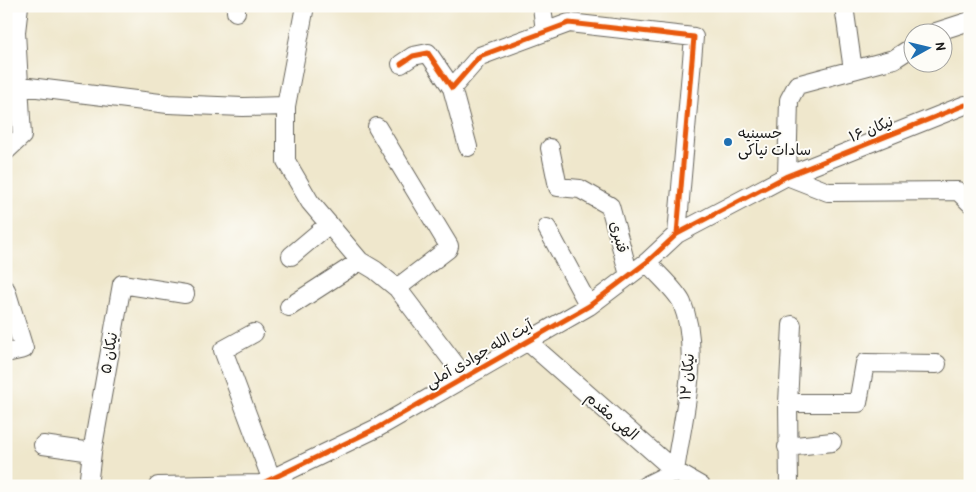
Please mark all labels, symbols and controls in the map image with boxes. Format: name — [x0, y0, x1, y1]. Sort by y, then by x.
north arrow — [904, 22, 954, 72]
text: N — [931, 41, 951, 52]
street label: نیکان ۱۶ — [846, 110, 896, 147]
place label: حسینیه سادات نیاکی — [738, 122, 811, 160]
marker: حسینیه سادات نیاکی — [722, 136, 734, 148]
street label: قنبری — [605, 219, 634, 255]
street label: آیت الله جوادی آملی — [421, 314, 537, 393]
street label: نیکان ۵ — [95, 330, 122, 375]
street label: نیکان ۱۲ — [674, 353, 699, 401]
street label: الهی مقدم — [581, 387, 643, 445]

